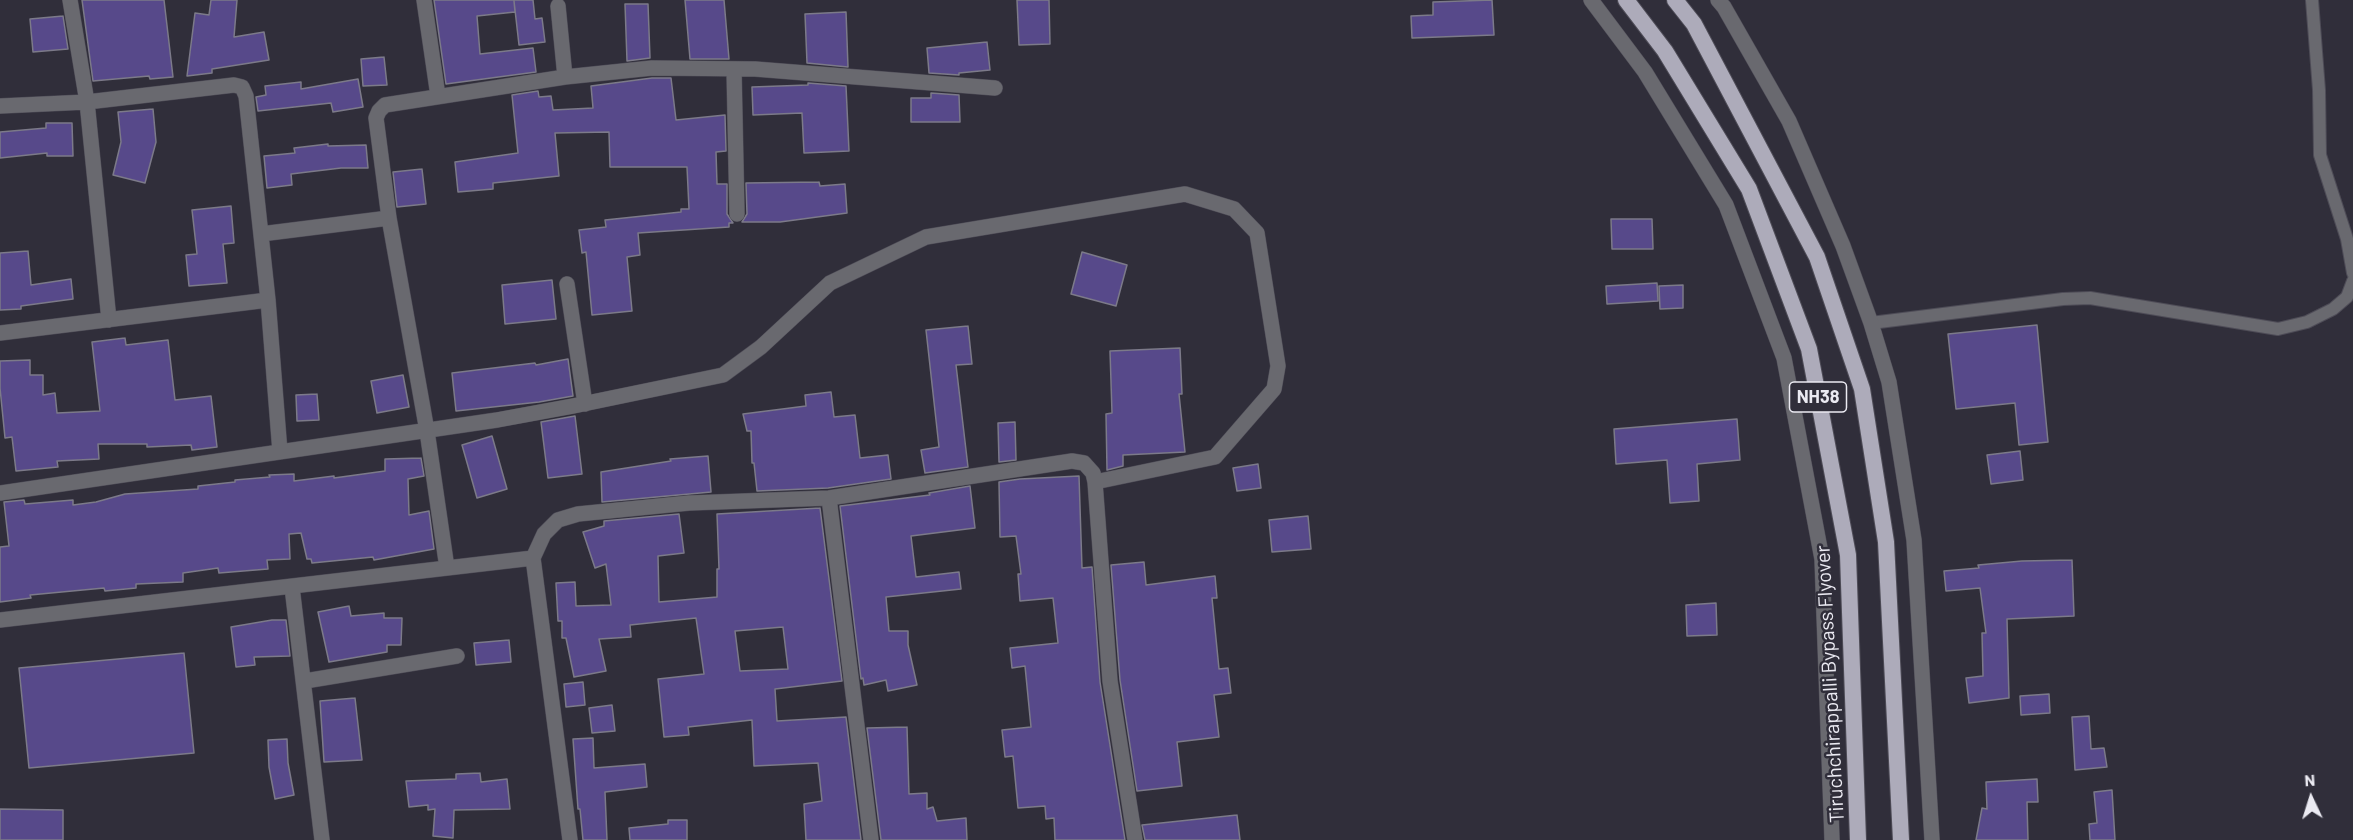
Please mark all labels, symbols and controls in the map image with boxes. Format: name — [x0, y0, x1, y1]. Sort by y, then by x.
road number: NH38 — [1790, 382, 1846, 412]
street label: Tiruchchirappalli Bypass Flyover — [1811, 545, 1849, 823]
north arrow — [2281, 768, 2341, 828]
text: N — [2304, 770, 2316, 789]

